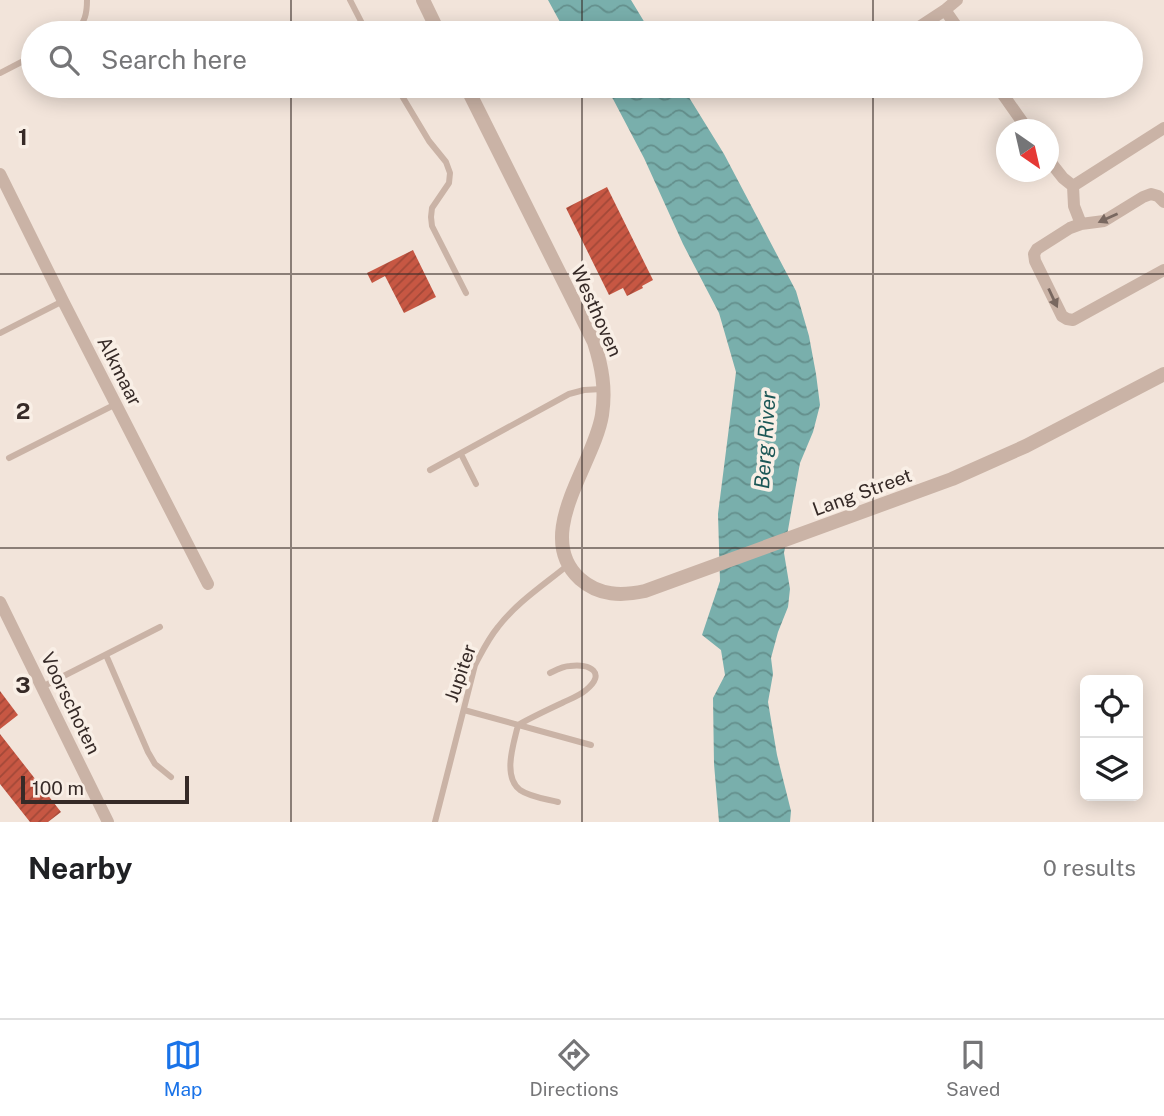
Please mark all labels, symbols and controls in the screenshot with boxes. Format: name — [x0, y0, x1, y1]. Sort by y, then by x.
search box — [21, 21, 1143, 98]
icon: search — [45, 41, 83, 79]
text: Search here — [101, 44, 247, 75]
north arrow — [996, 119, 1059, 182]
text: 1 — [18, 123, 28, 150]
one-way arrow — [1098, 212, 1118, 224]
street label: Westhoven — [567, 262, 627, 360]
one-way arrow — [1047, 288, 1058, 308]
street label: Alkmaar — [93, 333, 147, 409]
water label: Berg River — [749, 389, 781, 490]
text: 2 — [16, 397, 30, 424]
street label: Lang Street — [809, 464, 915, 520]
street label: Jupiter — [440, 641, 480, 705]
street label: Voorschoten — [37, 648, 105, 758]
text: 3 — [15, 671, 31, 698]
map controls — [1080, 675, 1143, 801]
button: locate — [1080, 675, 1143, 738]
button: layers — [1080, 738, 1143, 801]
scale bar — [21, 773, 189, 805]
text: 100 m — [32, 777, 84, 799]
text: Nearby — [28, 850, 132, 886]
text: 0 results — [1043, 854, 1136, 881]
tab: Map — [164, 1036, 202, 1100]
tab: Directions — [529, 1036, 619, 1100]
tab: Saved — [946, 1036, 1000, 1100]

